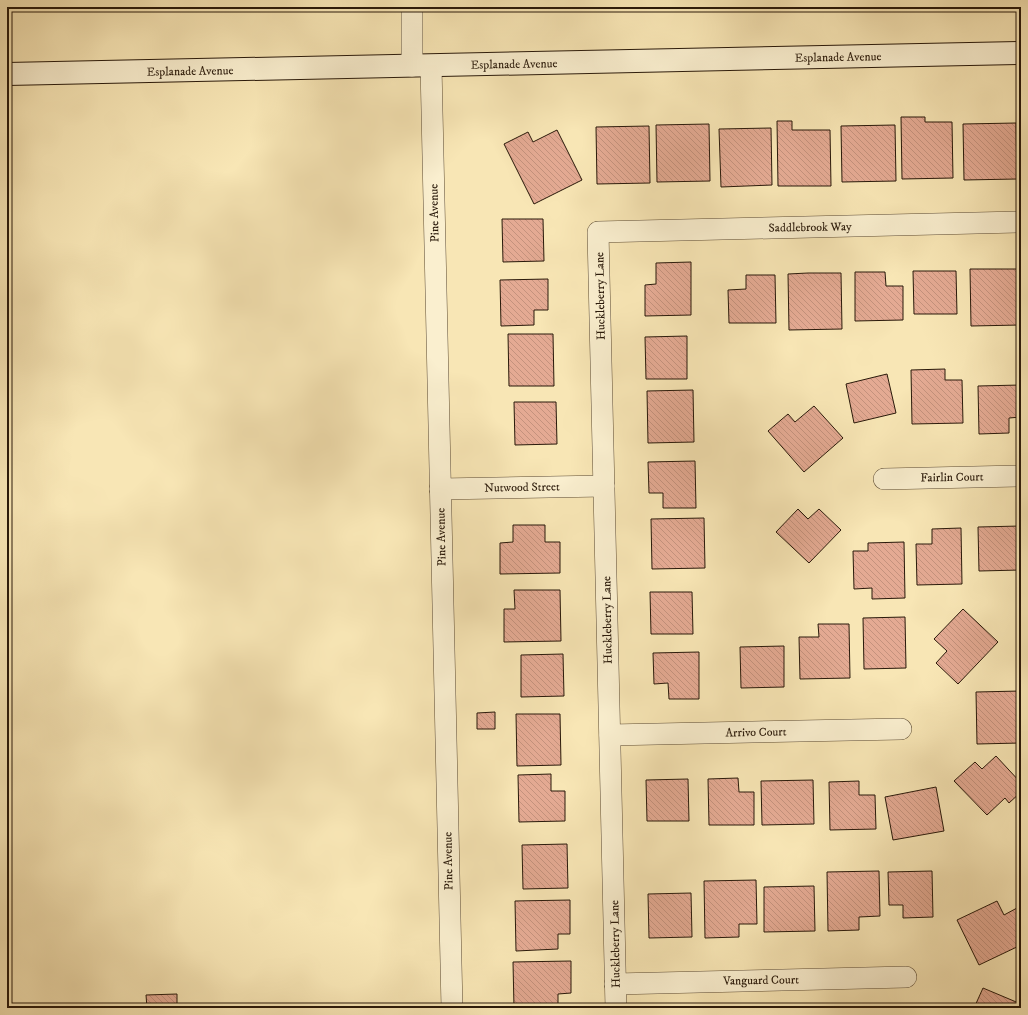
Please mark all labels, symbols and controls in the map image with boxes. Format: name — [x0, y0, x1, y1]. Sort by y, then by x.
street label: Esplanade Avenue — [795, 49, 881, 66]
street label: Esplanade Avenue — [471, 56, 557, 73]
street label: Esplanade Avenue — [147, 63, 233, 80]
street label: Pine Avenue — [426, 184, 443, 242]
street label: Saddlebrook Way — [768, 219, 852, 236]
street label: Huckleberry Lane — [592, 252, 609, 340]
street label: Fairlin Court — [920, 469, 984, 486]
street label: Nutwood Street — [484, 479, 560, 496]
street label: Pine Avenue — [433, 508, 450, 566]
street label: Huckleberry Lane — [599, 576, 616, 664]
street label: Arrivo Court — [725, 724, 787, 741]
street label: Pine Avenue — [440, 832, 457, 890]
street label: Huckleberry Lane — [607, 900, 624, 988]
street label: Vanguard Court — [722, 972, 799, 989]

